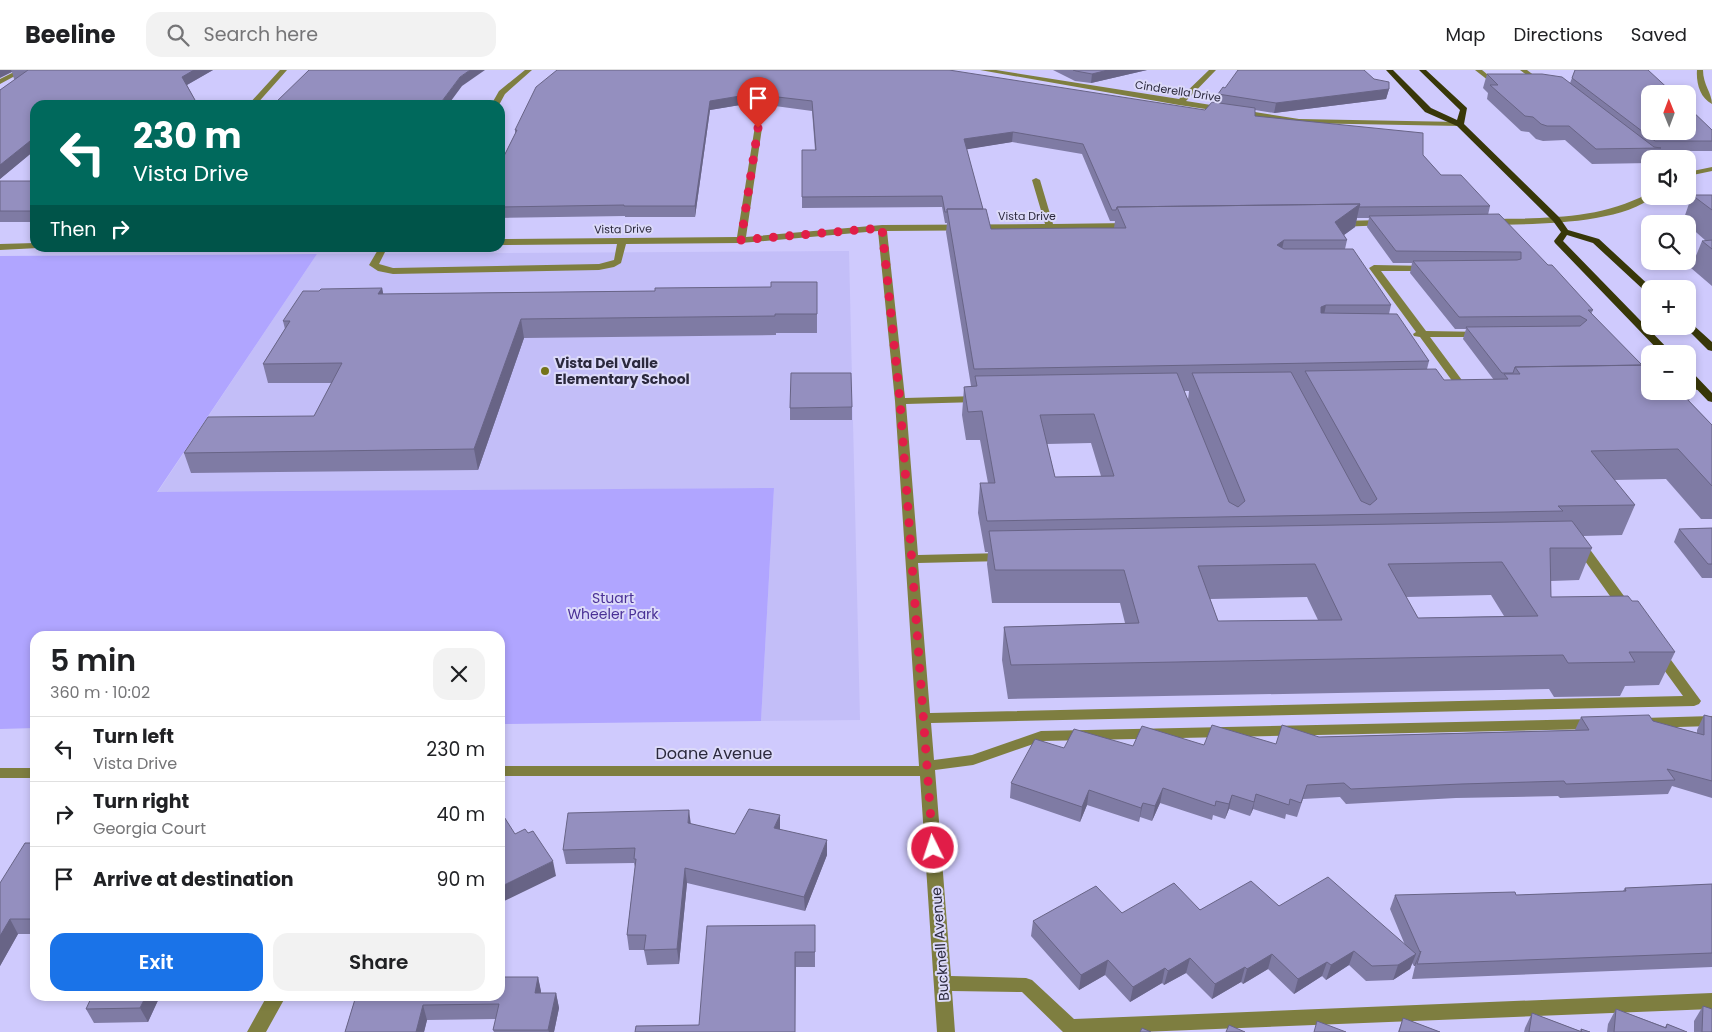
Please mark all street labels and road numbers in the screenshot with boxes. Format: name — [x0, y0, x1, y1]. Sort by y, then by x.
street label: Cinderella Drive — [1134, 76, 1222, 106]
street label: Vista Drive — [998, 208, 1056, 224]
street label: Vista Drive — [594, 220, 652, 238]
street label: Doane Avenue — [656, 742, 773, 765]
street label: Bucknell Avenue — [926, 886, 954, 1002]

